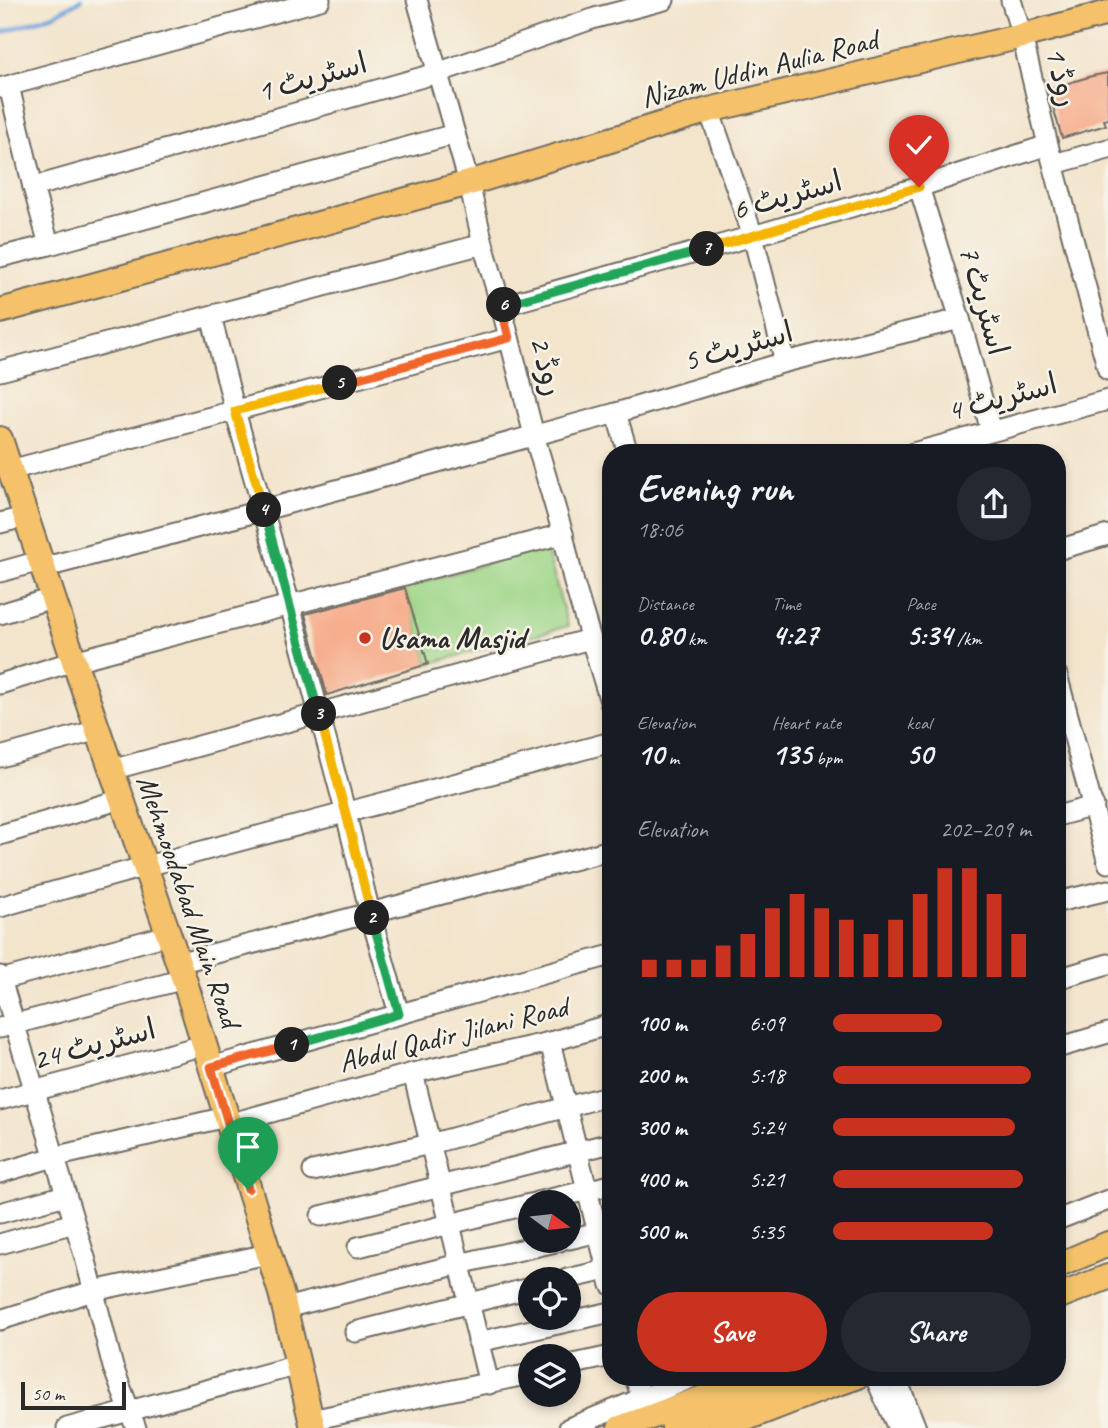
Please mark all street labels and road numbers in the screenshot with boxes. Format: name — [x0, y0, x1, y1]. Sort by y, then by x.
street label: Nizam Uddin Aulia Road — [637, 19, 885, 116]
street label: اسٹریٹ 1 — [253, 43, 371, 111]
street label: روڈ 1 — [1037, 43, 1087, 111]
street label: اسٹریٹ 6 — [728, 161, 846, 229]
street label: اسٹریٹ 7 — [950, 241, 1018, 359]
street label: اسٹریٹ 5 — [679, 312, 797, 380]
street label: روڈ 2 — [521, 332, 573, 400]
street label: اسٹریٹ 4 — [943, 364, 1061, 430]
street label: Mehmoodabad Main Road — [128, 770, 251, 1036]
street label: Abdul Qadir Jilani Road — [335, 986, 575, 1081]
street label: اسٹریٹ 24 — [28, 1009, 160, 1079]

